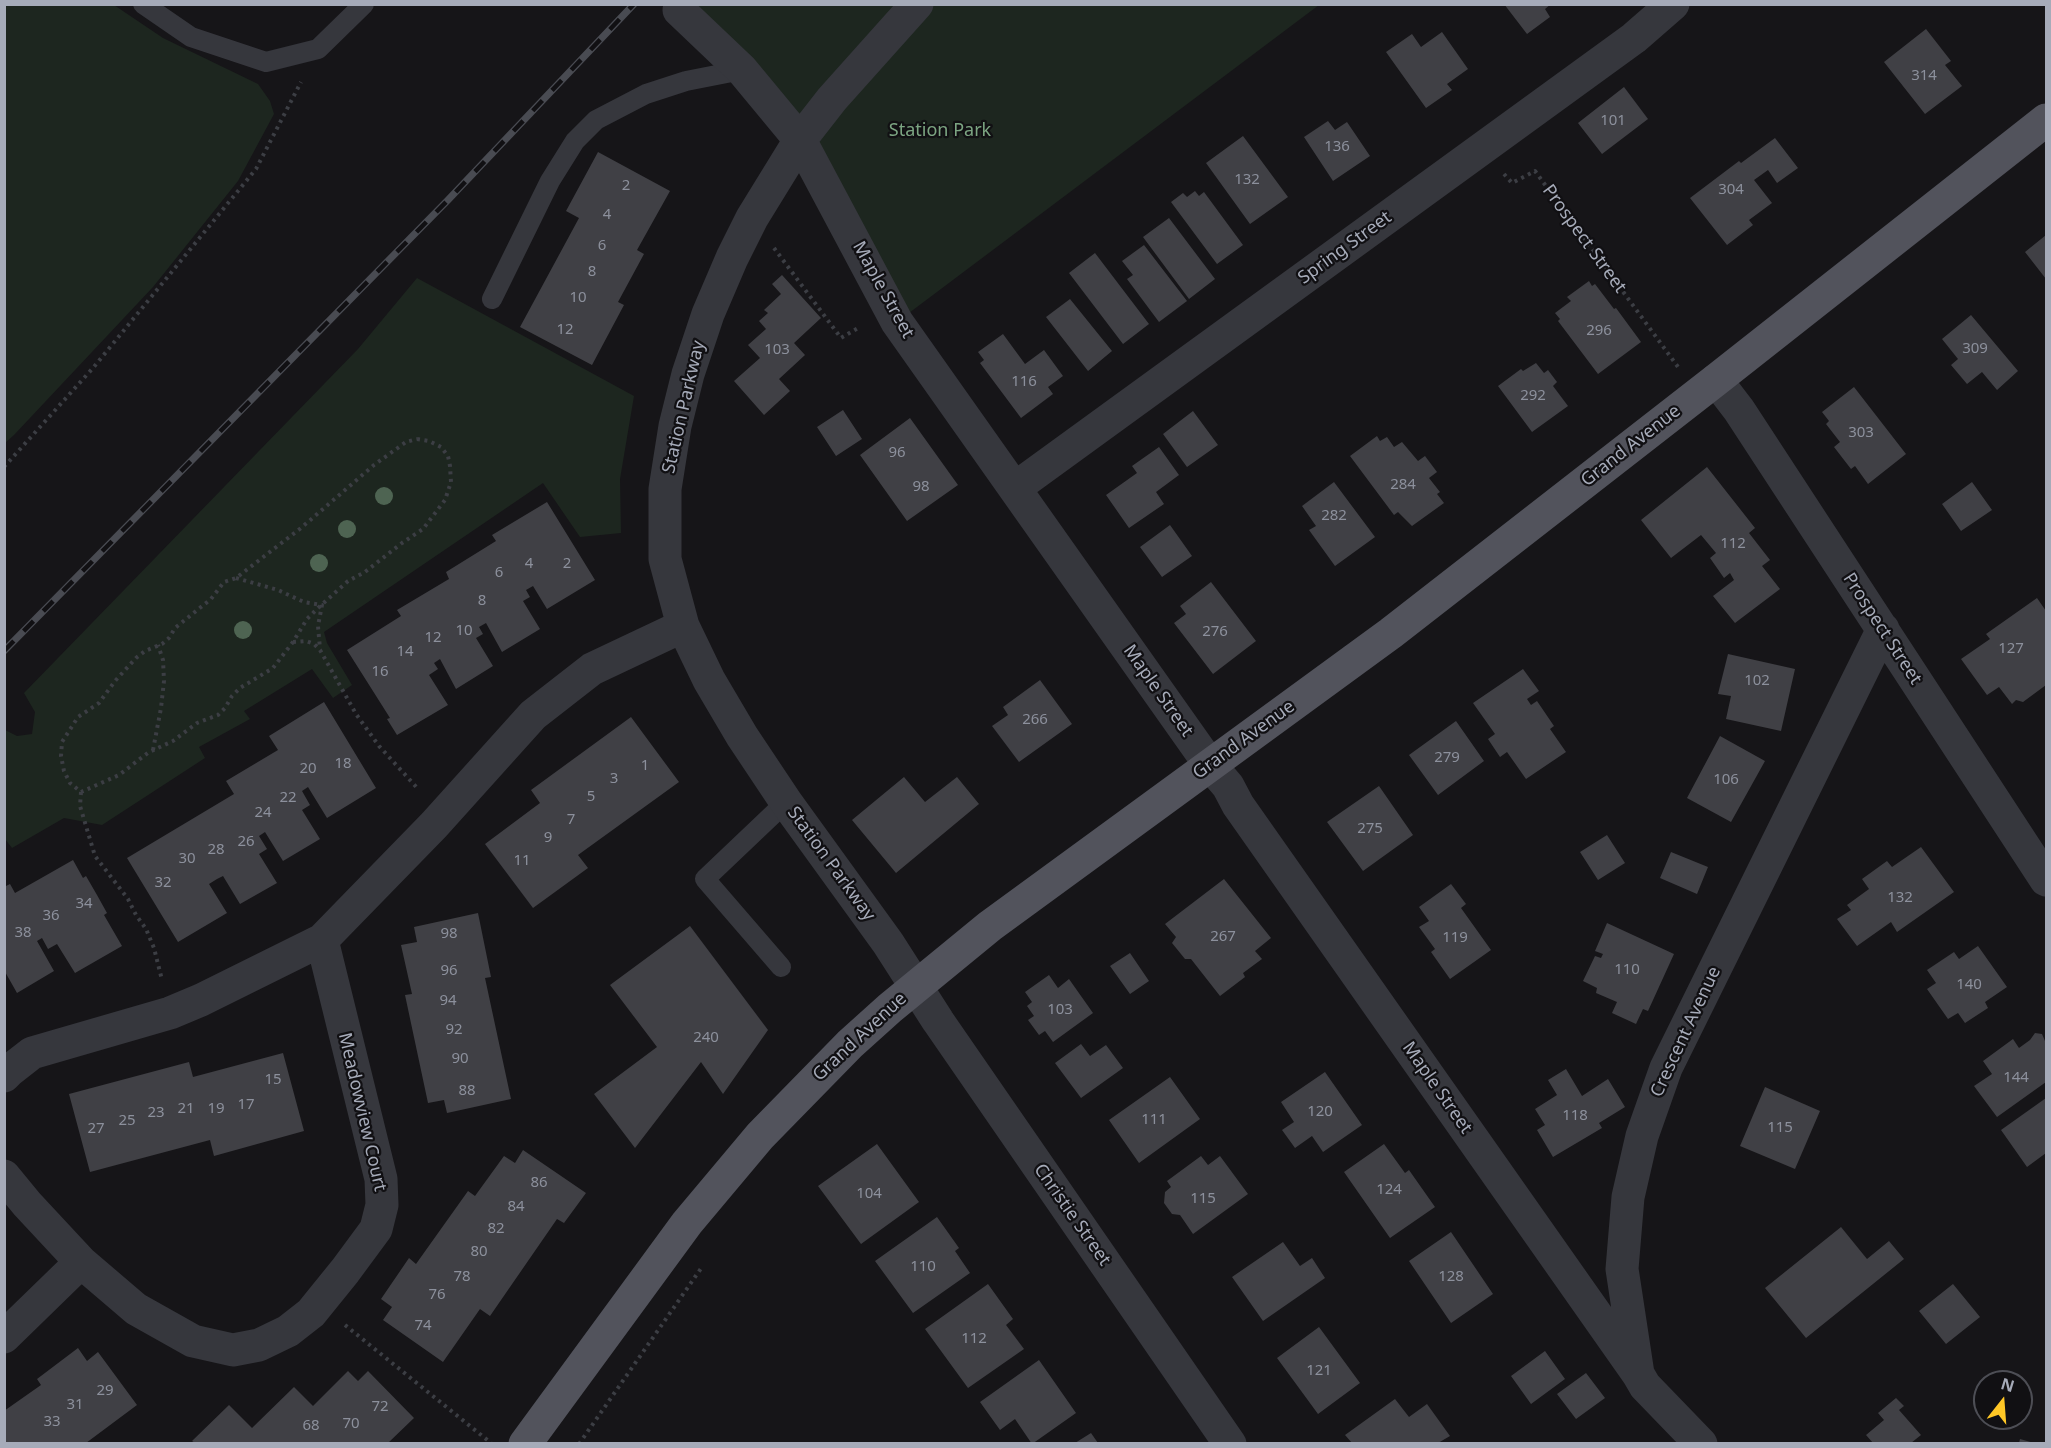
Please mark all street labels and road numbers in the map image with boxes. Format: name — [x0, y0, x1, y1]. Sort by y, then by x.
street label: Prospect Street — [1537, 181, 1631, 297]
street label: Spring Street — [1294, 207, 1396, 289]
street label: Maple Street — [848, 238, 918, 342]
street label: Station Parkway — [658, 338, 710, 476]
street label: Grand Avenue — [1577, 400, 1685, 492]
street label: Prospect Street — [1838, 569, 1926, 689]
street label: Maple Street — [1118, 641, 1198, 741]
street label: Grand Avenue — [1189, 696, 1299, 784]
street label: Station Parkway — [782, 803, 880, 925]
street label: Crescent Avenue — [1646, 963, 1726, 1101]
street label: Grand Avenue — [809, 988, 911, 1086]
street label: Meadowview Court — [333, 1031, 391, 1193]
street label: Maple Street — [1397, 1038, 1477, 1138]
street label: Christie Street — [1029, 1160, 1115, 1270]

